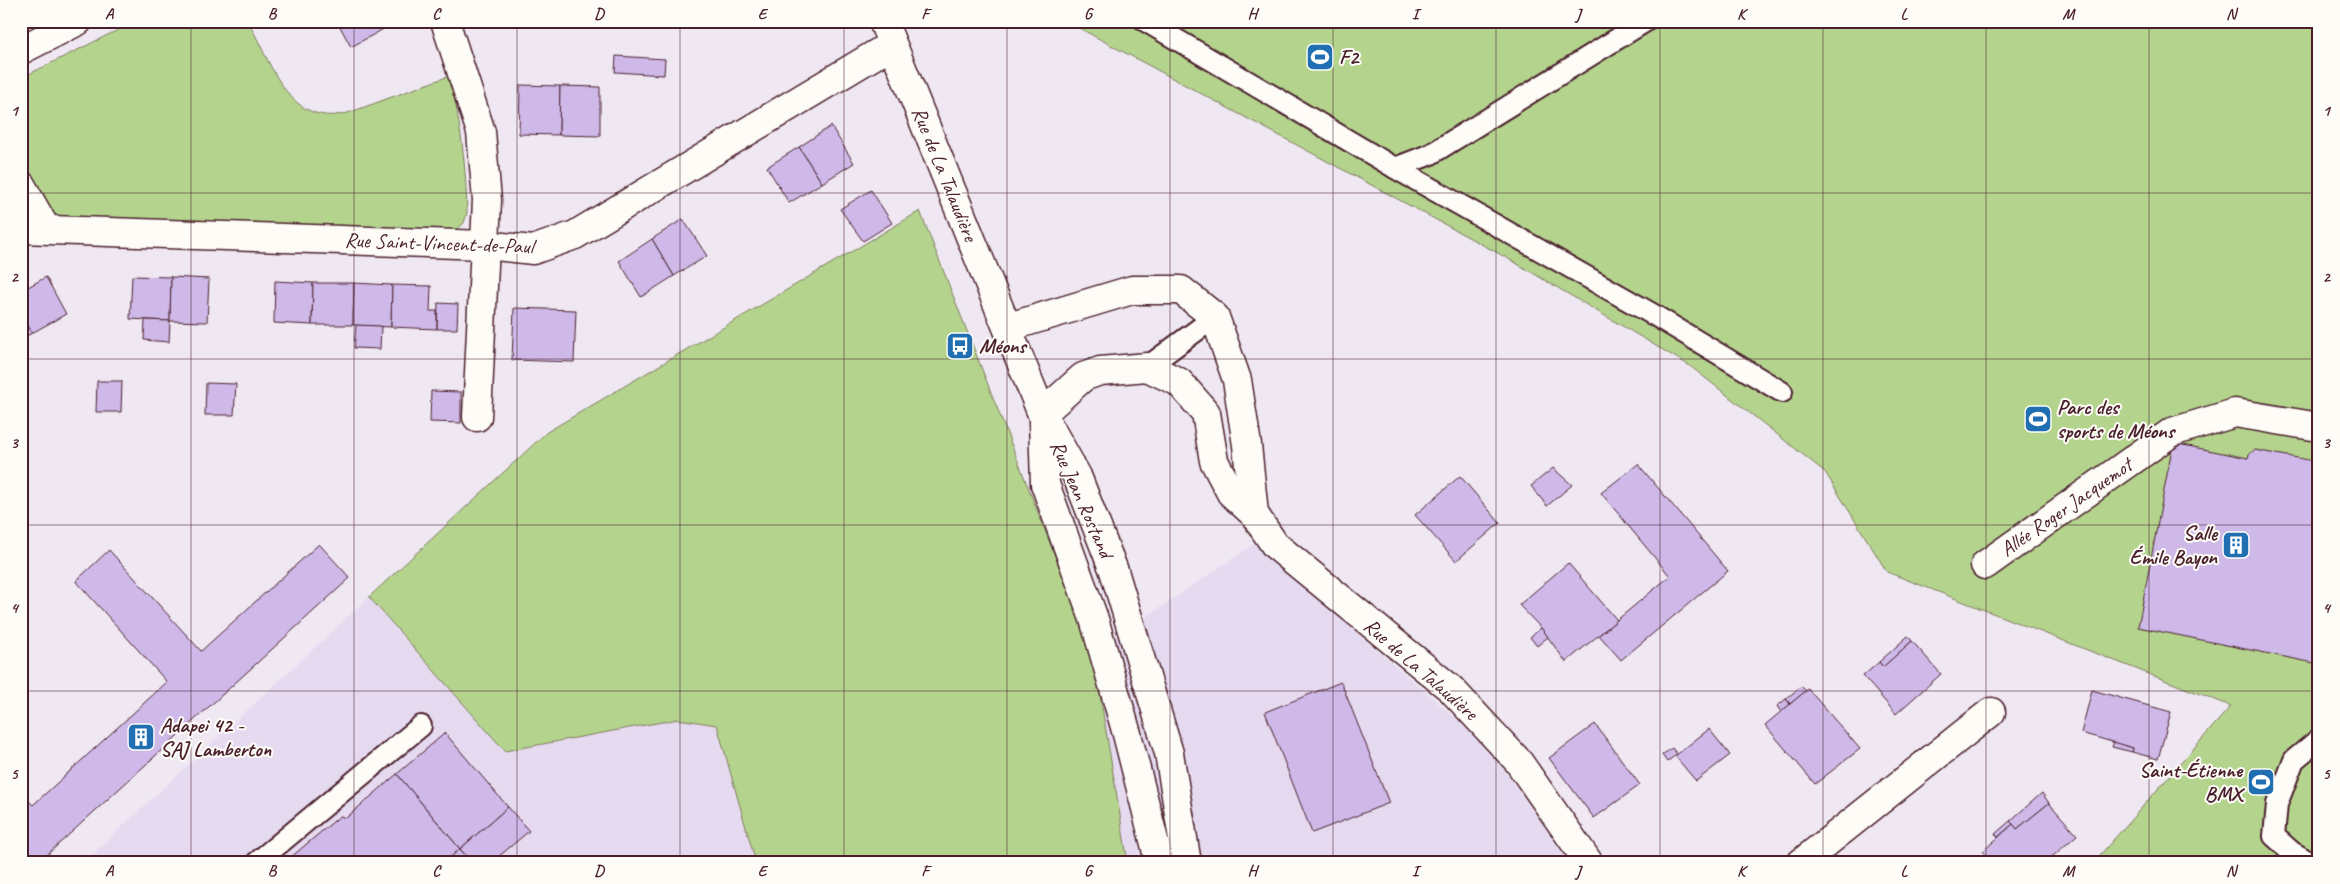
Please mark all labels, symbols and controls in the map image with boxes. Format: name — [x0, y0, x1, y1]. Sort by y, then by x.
text: A — [105, 4, 115, 24]
text: B — [268, 4, 278, 24]
text: C — [432, 4, 442, 24]
text: D — [594, 4, 605, 24]
text: E — [758, 4, 769, 24]
text: F — [921, 4, 932, 24]
text: G — [1084, 4, 1094, 24]
text: H — [1247, 4, 1259, 24]
text: I — [1412, 4, 1422, 24]
text: J — [1574, 4, 1583, 24]
text: K — [1737, 4, 1749, 24]
text: L — [1901, 4, 1909, 24]
text: M — [2062, 4, 2076, 24]
text: N — [2226, 4, 2239, 24]
sports icon: F2 — [1305, 42, 1335, 72]
place label: F2 — [1339, 44, 1361, 70]
text: 1 — [10, 101, 19, 121]
text: 1 — [2322, 101, 2331, 121]
street label: Rue de La Talaudière — [906, 103, 985, 247]
street label: Rue Saint-Vincent-de-Paul — [344, 227, 537, 259]
text: 2 — [10, 267, 19, 287]
text: 2 — [2322, 267, 2331, 287]
bus stop icon: Méons — [945, 331, 975, 361]
place label: Méons — [979, 333, 1028, 359]
place label: Parc des sports de Méons — [2057, 394, 2177, 444]
sports icon: Parc des sports de Méons — [2023, 404, 2053, 434]
text: 3 — [10, 433, 19, 453]
text: 3 — [2322, 433, 2331, 453]
street label: Rue Jean Rostand — [1045, 436, 1121, 565]
street label: Allée Roger Jacquemot — [1995, 450, 2139, 562]
place label: Salle Émile Bayon — [2129, 520, 2219, 570]
building icon: Salle Émile Bayon — [2221, 530, 2251, 560]
text: 4 — [10, 598, 19, 618]
text: 4 — [2322, 598, 2331, 618]
street label: Rue de La Talaudière — [1359, 612, 1485, 727]
place label: Adapei 42 - SAJ Lamberton — [160, 712, 272, 762]
building icon: Adapei 42 - SAJ Lamberton — [126, 722, 156, 752]
place label: Saint-Étienne BMX — [2139, 757, 2246, 807]
text: 5 — [11, 764, 20, 784]
text: 5 — [2323, 764, 2332, 784]
sports icon: Saint-Étienne BMX — [2246, 767, 2276, 797]
text: A — [105, 861, 115, 881]
text: B — [268, 861, 278, 881]
text: C — [432, 861, 442, 881]
text: D — [594, 861, 605, 881]
text: E — [758, 861, 769, 881]
text: F — [921, 861, 932, 881]
text: G — [1084, 861, 1094, 881]
text: H — [1247, 861, 1259, 881]
text: I — [1412, 861, 1422, 881]
text: J — [1574, 861, 1583, 881]
text: K — [1737, 861, 1749, 881]
text: L — [1901, 861, 1909, 881]
text: M — [2062, 861, 2076, 881]
text: N — [2226, 861, 2239, 881]

